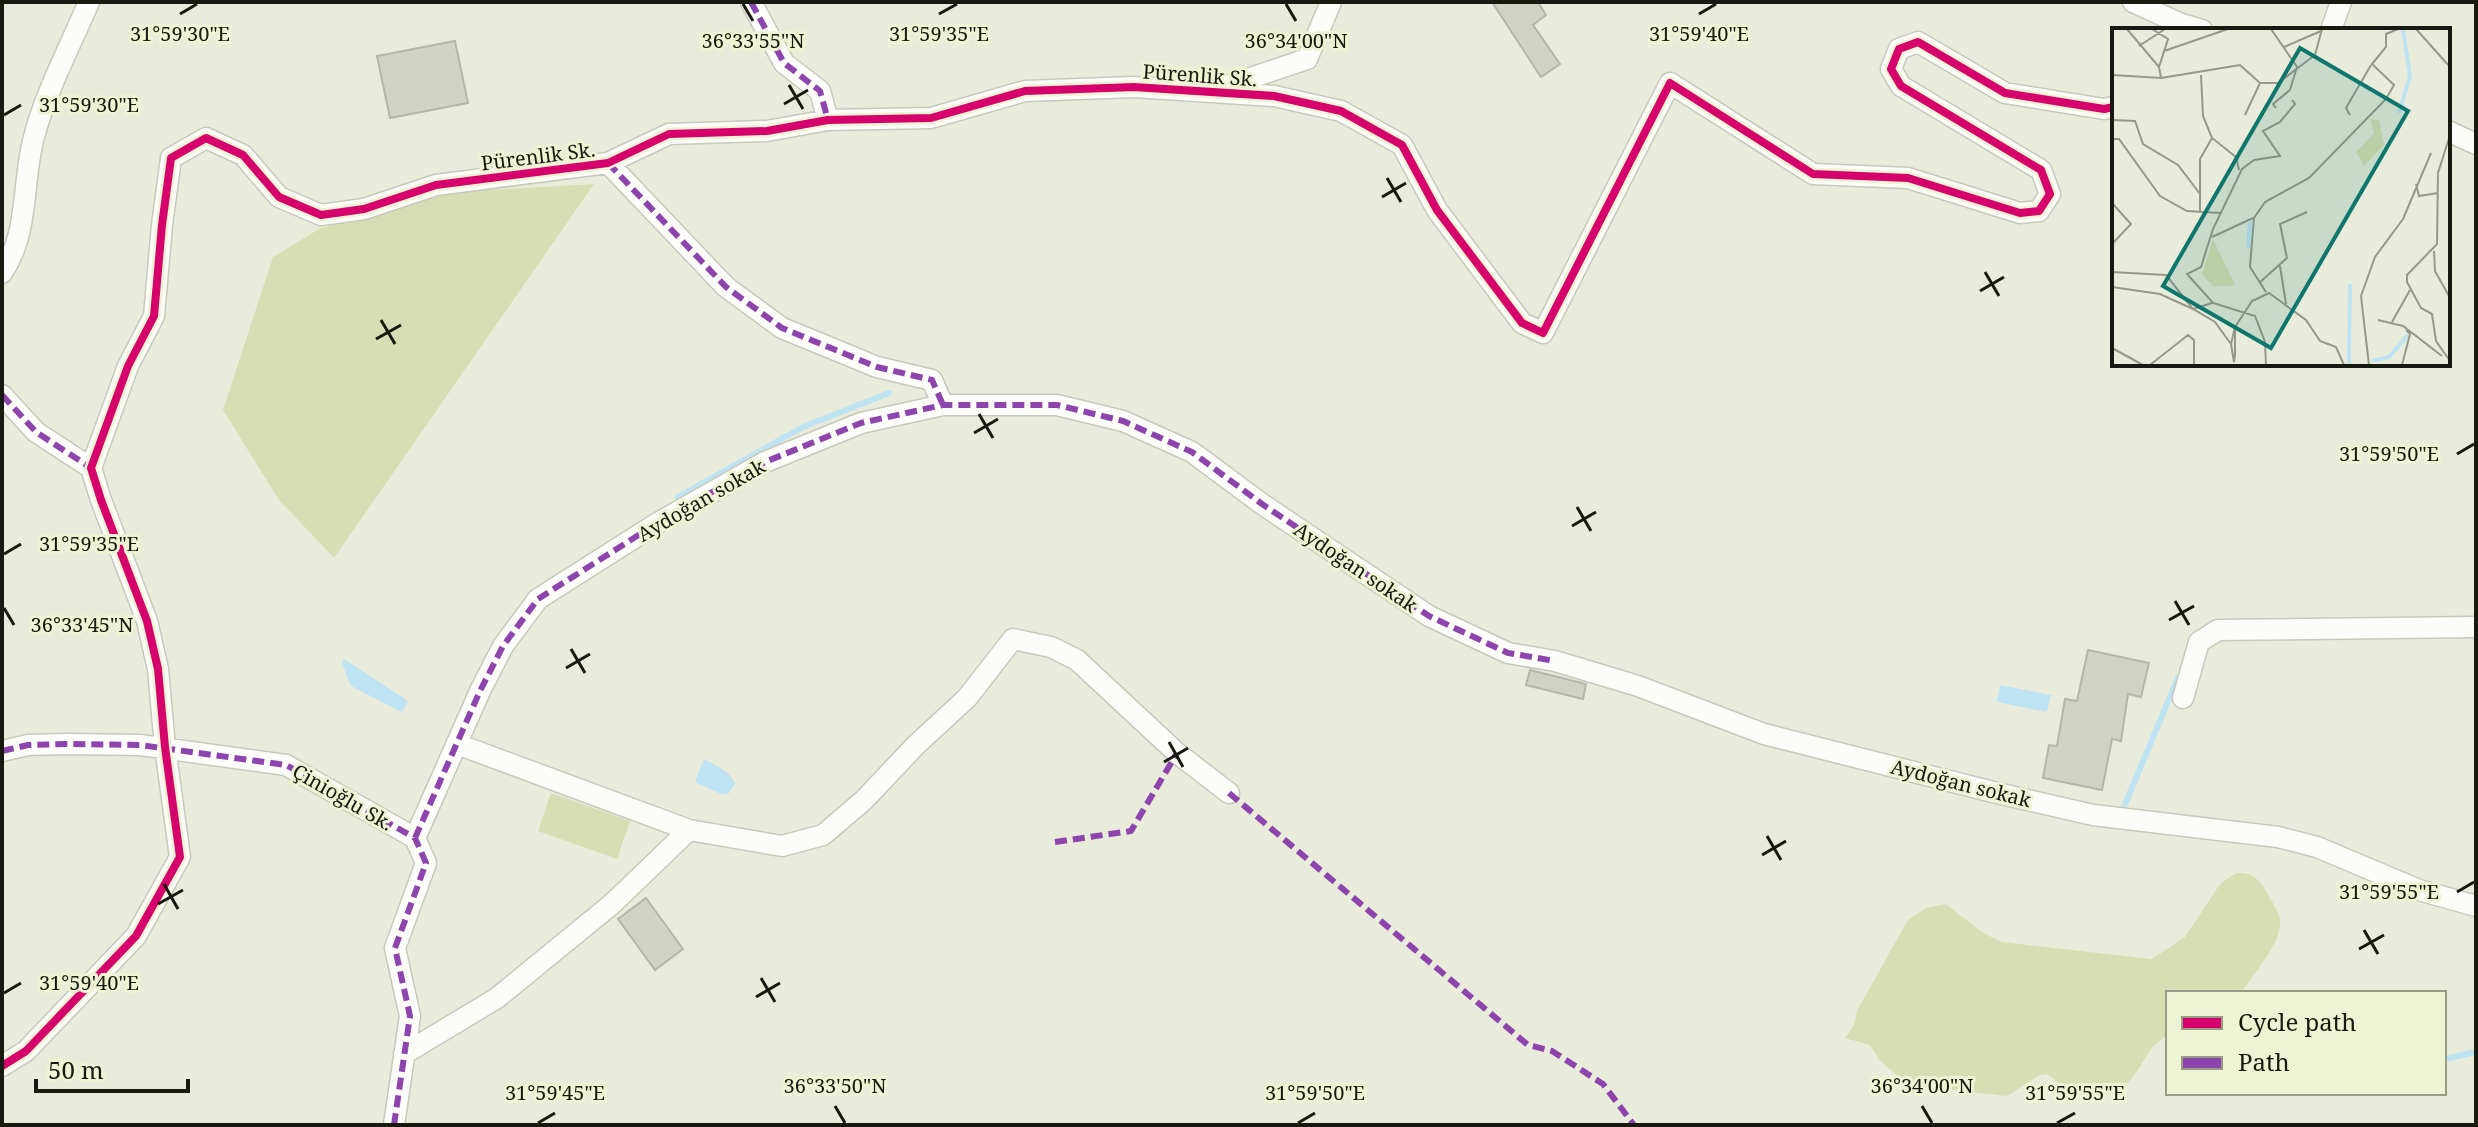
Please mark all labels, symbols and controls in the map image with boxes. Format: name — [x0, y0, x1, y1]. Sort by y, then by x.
text: 31°59'30"E — [130, 20, 230, 47]
text: 31°59'35"E — [889, 20, 989, 47]
text: 31°59'40"E — [1649, 20, 1749, 47]
text: 36°33'55"N — [702, 27, 804, 54]
text: 36°34'00"N — [1245, 27, 1347, 54]
inset map — [2112, 28, 2450, 366]
street label: Pürenlik Sk. — [1142, 58, 1258, 92]
text: 31°59'30"E — [39, 91, 139, 118]
street label: Pürenlik Sk. — [479, 136, 597, 176]
text: 31°59'50"E — [2339, 440, 2439, 467]
street label: Aydoğan sokak — [632, 452, 770, 548]
street label: Aydoğan sokak — [1289, 516, 1423, 618]
text: 31°59'35"E — [39, 530, 139, 557]
text: 36°33'45"N — [31, 611, 133, 638]
street label: Aydoğan sokak — [1888, 753, 2034, 814]
street label: Çinioğlu Sk. — [288, 757, 398, 837]
text: 31°59'55"E — [2339, 878, 2439, 905]
text: 31°59'40"E — [39, 969, 139, 996]
legend — [2166, 991, 2446, 1095]
text: Cycle path — [2238, 1005, 2357, 1038]
scale bar — [36, 1043, 188, 1093]
text: Path — [2238, 1045, 2290, 1078]
text: 50 m — [48, 1053, 104, 1086]
text: 36°33'50"N — [784, 1072, 886, 1099]
text: 36°34'00"N — [1871, 1072, 1973, 1099]
text: 31°59'45"E — [505, 1079, 605, 1106]
text: 31°59'50"E — [1265, 1079, 1365, 1106]
text: 31°59'55"E — [2025, 1079, 2125, 1106]

